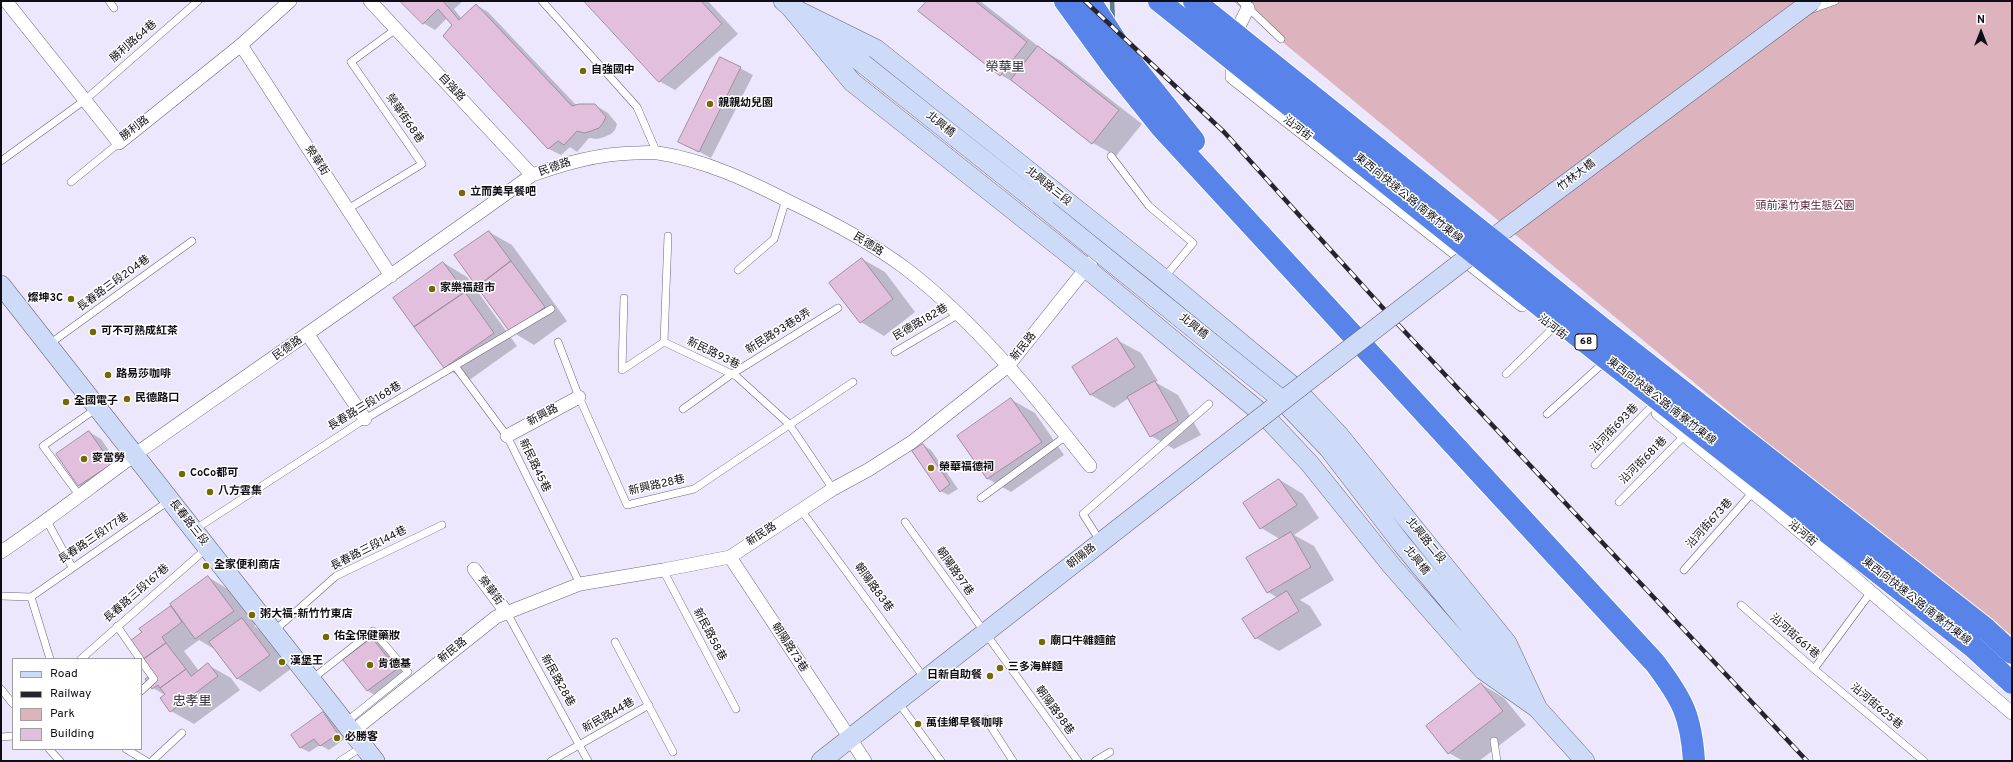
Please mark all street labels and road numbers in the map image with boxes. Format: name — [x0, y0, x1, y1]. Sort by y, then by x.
street label: 勝利路64巷 — [108, 18, 160, 66]
street label: 自強路 — [435, 71, 467, 105]
street label: 榮華街68巷 — [382, 92, 426, 146]
street label: 北興橋 — [923, 109, 957, 141]
street label: 勝利路 — [118, 114, 152, 144]
street label: 沿河街 — [1280, 114, 1314, 144]
street label: 榮華街 — [301, 144, 331, 178]
street label: 東西向快速公路 南寮竹東線 — [1352, 152, 1464, 246]
street label: 民德路 — [537, 156, 573, 180]
street label: 竹林大橋 — [1555, 157, 1599, 195]
street label: 北興路三段 — [1022, 165, 1074, 209]
street label: 民德路 — [851, 231, 885, 259]
street label: 長春路三段204巷 — [75, 253, 153, 315]
street label: 民德路182巷 — [891, 302, 951, 344]
street label: 新民路93巷8弄 — [744, 307, 814, 357]
street label: 北興橋 — [1176, 311, 1210, 343]
street label: 沿河街 — [1535, 313, 1569, 343]
street label: 新民路 — [1008, 330, 1040, 364]
street label: 民德路 — [271, 334, 305, 364]
road number: 68 — [1575, 334, 1597, 350]
street label: 新民路93巷 — [684, 336, 742, 372]
street label: 東西向快速公路 南寮竹東線 — [1604, 355, 1718, 449]
street label: 長春路三段168巷 — [326, 380, 404, 434]
street label: 新興路 — [525, 402, 561, 430]
street label: 沿河街693巷 — [1588, 402, 1642, 456]
street label: 沿河街681巷 — [1618, 435, 1670, 487]
street label: 新民路45巷 — [515, 437, 553, 495]
street label: 新興路28巷 — [628, 473, 686, 499]
street label: 沿河街673巷 — [1684, 496, 1736, 552]
street label: 長春路三段 — [166, 497, 210, 549]
street label: 長春路三段177巷 — [56, 511, 132, 567]
street label: 北興路二段 — [1403, 515, 1447, 567]
street label: 沿河街 — [1785, 518, 1819, 550]
street label: 新民路 — [745, 520, 779, 550]
street label: 長春路三段144巷 — [329, 524, 409, 574]
street label: 朝陽路 — [1065, 542, 1099, 572]
street label: 北興橋 — [1400, 544, 1432, 578]
street label: 朝陽路97巷 — [933, 545, 975, 599]
street label: 東西向快速公路 南寮竹東線 — [1859, 555, 1973, 649]
street label: 朝陽路83巷 — [851, 561, 895, 615]
street label: 長春路三段167巷 — [102, 562, 172, 626]
street label: 榮華街 — [475, 574, 505, 608]
street label: 新民路58巷 — [690, 606, 728, 664]
street label: 沿河街661巷 — [1767, 612, 1821, 662]
street label: 朝陽路73巷 — [768, 621, 810, 675]
street label: 新民路 — [436, 635, 470, 667]
street label: 新民路28巷 — [537, 653, 577, 709]
street label: 沿河街625巷 — [1847, 681, 1905, 733]
street label: 朝陽路98巷 — [1032, 684, 1076, 738]
street label: 新民路44巷 — [581, 696, 637, 736]

